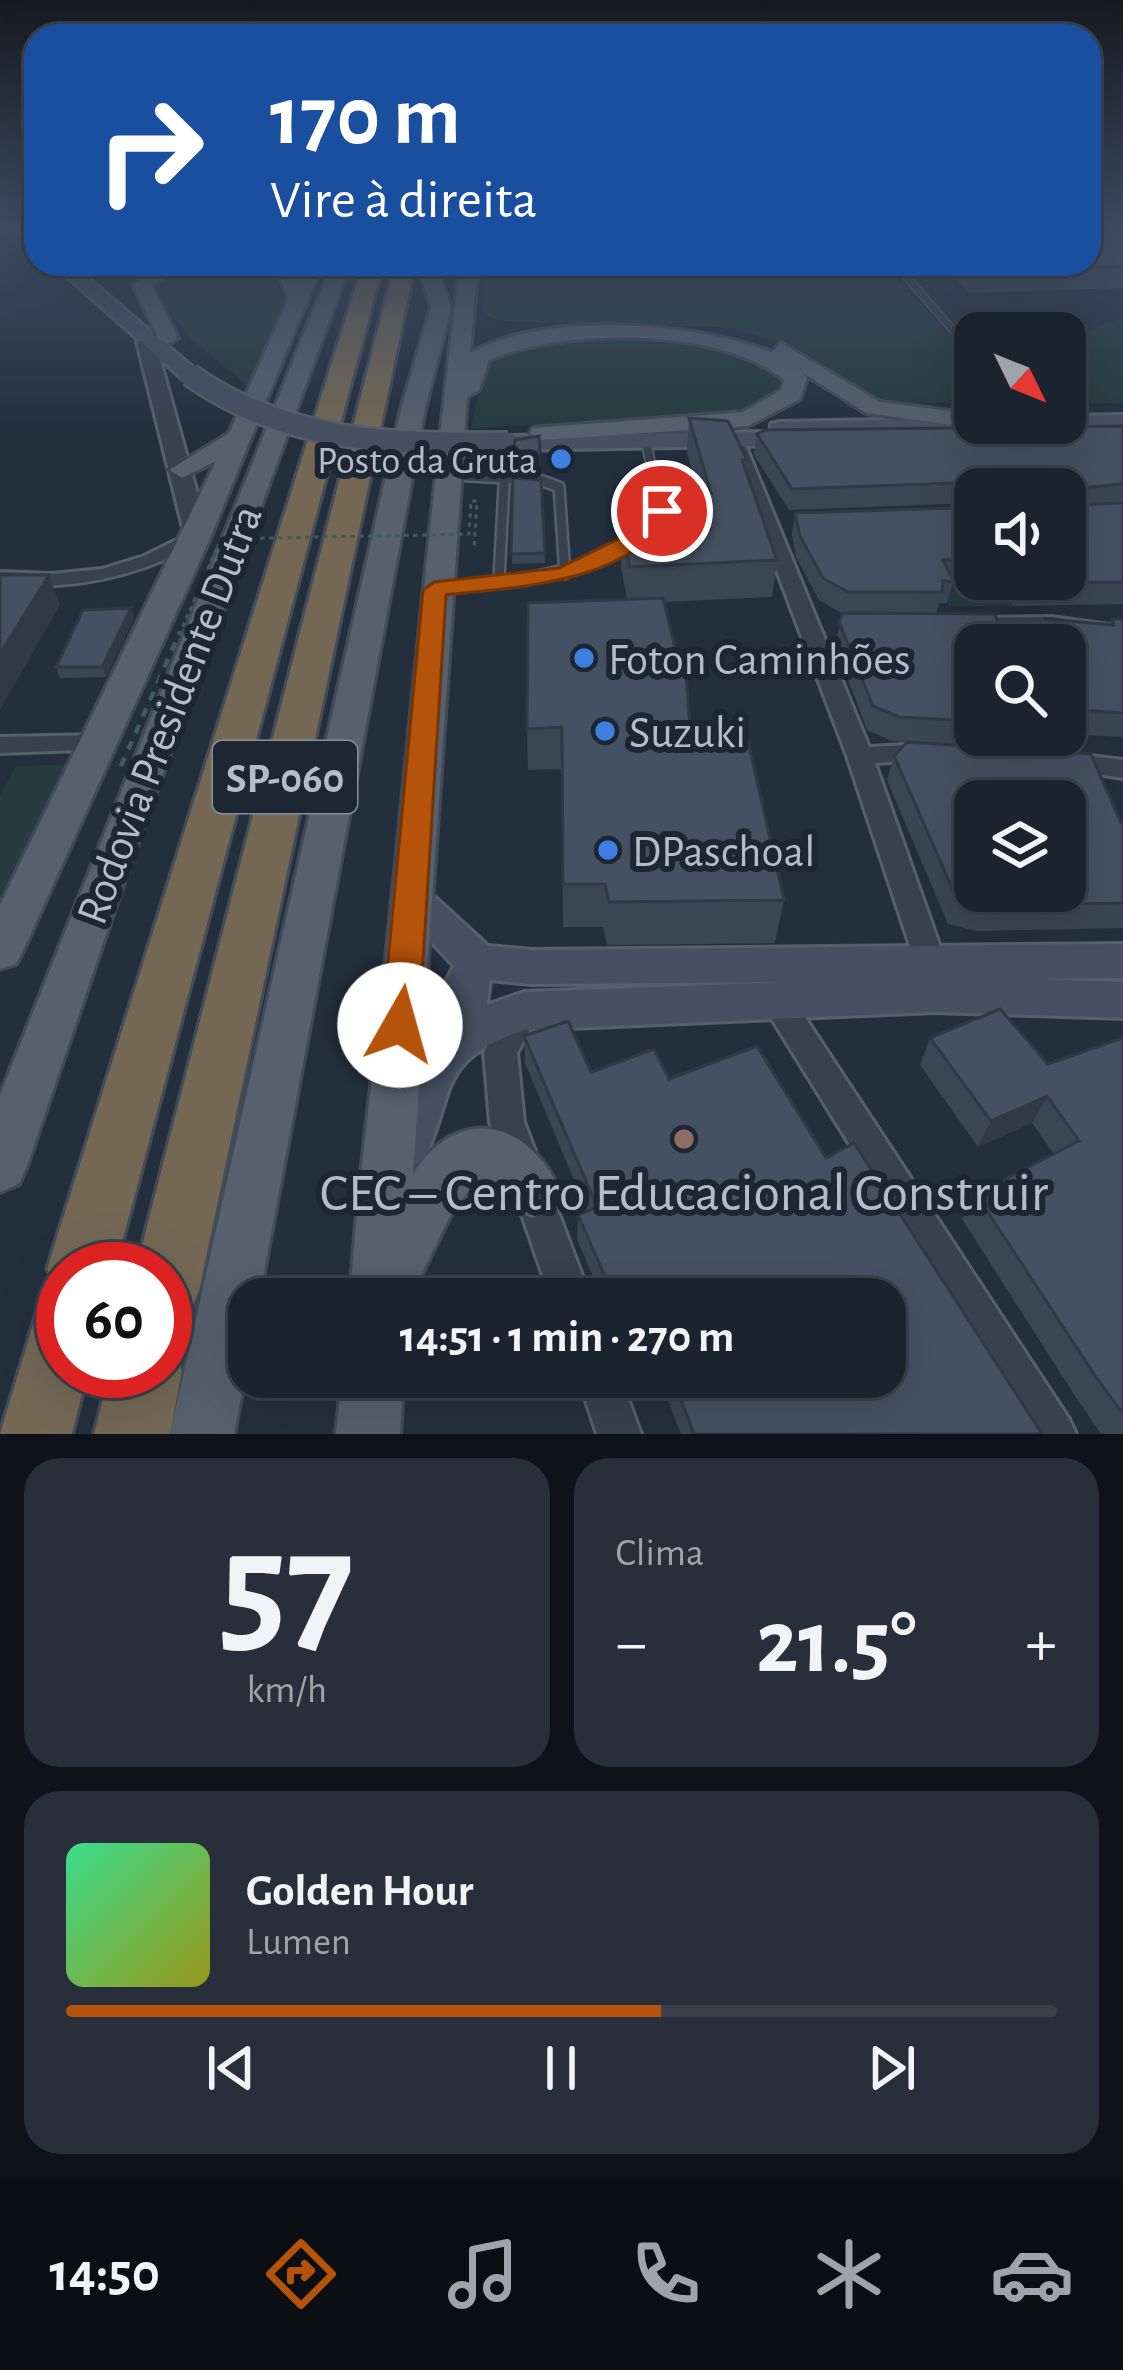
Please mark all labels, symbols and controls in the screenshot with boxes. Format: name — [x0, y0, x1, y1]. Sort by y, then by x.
icon: right — [72, 72, 228, 228]
text: 170 m — [270, 76, 461, 160]
text: Vire à direita — [270, 174, 537, 228]
north arrow — [954, 312, 1086, 444]
map controls — [954, 312, 1086, 912]
place label: Posto da Gruta — [317, 442, 537, 481]
marker: Posto da Gruta — [548, 446, 574, 472]
pin — [611, 460, 713, 562]
button: sound — [954, 468, 1086, 600]
icon: arrive — [629, 478, 695, 544]
street label: Rodovia Presidente Dutra — [70, 499, 271, 930]
button: search — [954, 624, 1086, 756]
place label: Foton Caminhões — [608, 638, 911, 683]
marker: Foton Caminhões — [571, 645, 597, 671]
place label: Suzuki — [629, 711, 746, 756]
marker: Suzuki — [592, 718, 618, 744]
road number: SP-060 — [213, 741, 357, 813]
button: layers — [954, 780, 1086, 912]
place label: DPaschoal — [632, 830, 815, 875]
marker: DPaschoal — [595, 837, 621, 863]
position arrow — [337, 962, 463, 1088]
marker: CEC – Centro Educacional Construir — [671, 1126, 697, 1152]
place label: CEC – Centro Educacional Construir — [320, 1167, 1049, 1221]
speed limit sign: 60 — [36, 1242, 192, 1398]
text: 14:51 · 1 min · 270 m — [400, 1315, 734, 1360]
text: 57 — [219, 1511, 354, 1667]
text: Clima — [616, 1534, 704, 1573]
text: 21.5° — [756, 1599, 917, 1689]
text: − — [616, 1611, 647, 1677]
text: + — [1025, 1611, 1057, 1677]
text: km/h — [247, 1671, 327, 1710]
text: Golden Hour — [246, 1869, 473, 1914]
text: Lumen — [246, 1923, 351, 1962]
icon: previous — [198, 2035, 264, 2101]
icon: pause — [528, 2035, 594, 2101]
icon: next — [859, 2035, 925, 2101]
icon: directions — [259, 2232, 343, 2316]
icon: music — [441, 2232, 525, 2316]
icon: phone — [624, 2232, 708, 2316]
icon: climate — [807, 2232, 891, 2316]
icon: car — [990, 2232, 1074, 2316]
text: 14:50 — [49, 2247, 160, 2301]

